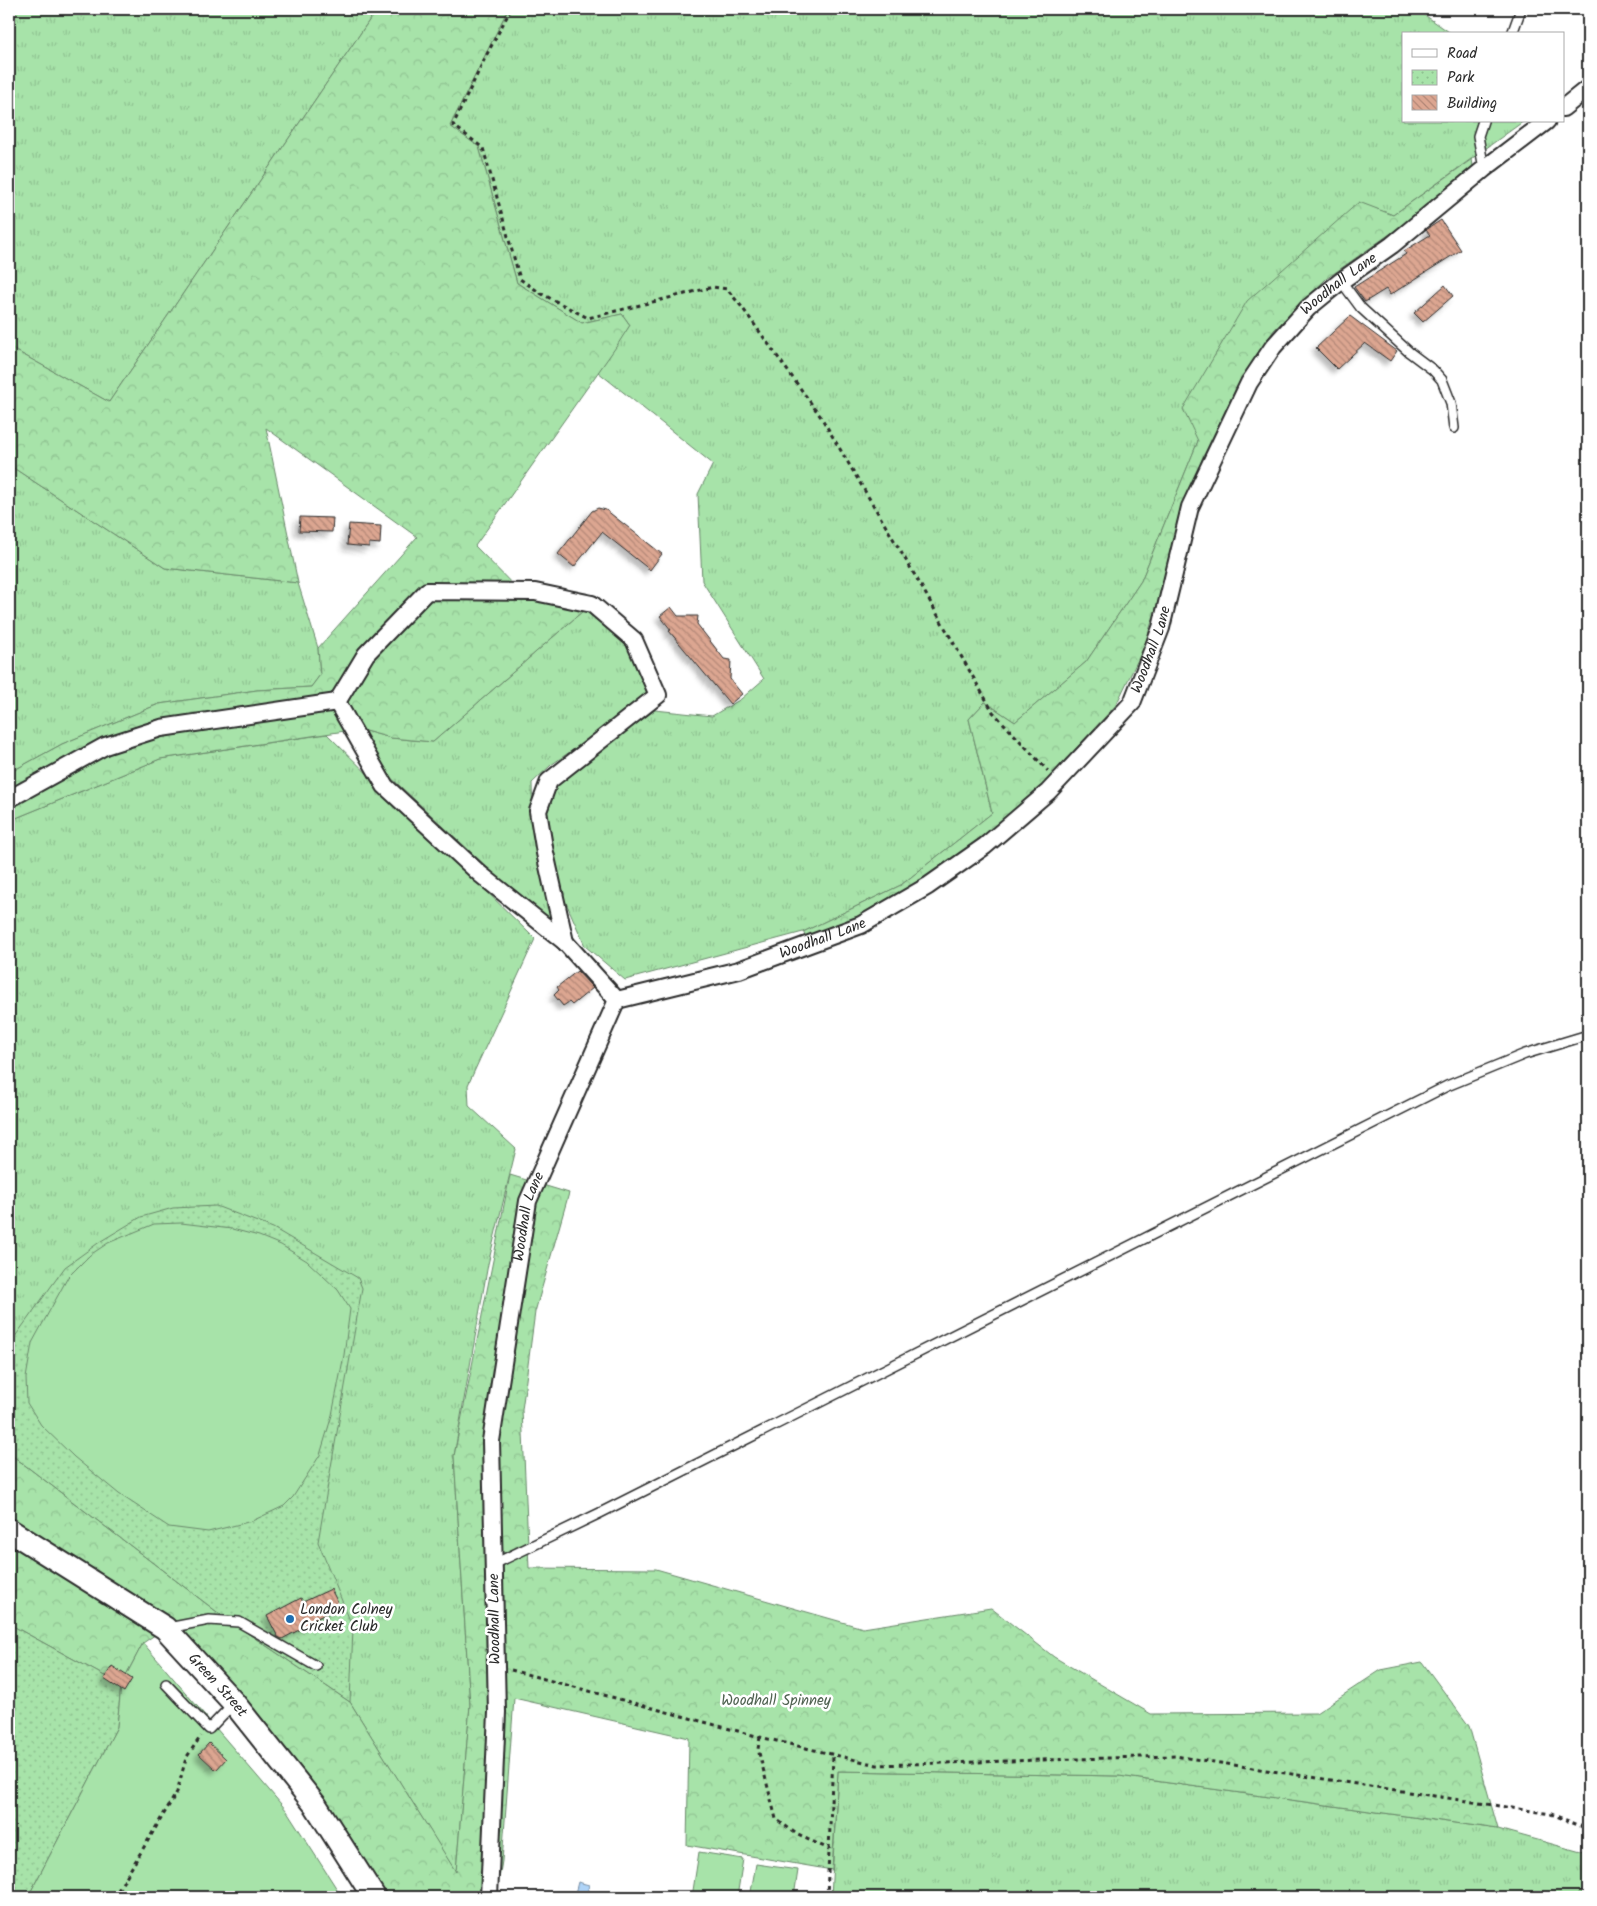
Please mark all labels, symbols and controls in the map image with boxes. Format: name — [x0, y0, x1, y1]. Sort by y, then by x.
legend — [1402, 32, 1564, 122]
text: Road — [1447, 42, 1478, 66]
text: Park — [1447, 66, 1475, 90]
text: Building — [1447, 92, 1497, 116]
street label: Woodhall Lane — [1295, 247, 1383, 321]
street label: Woodhall Lane — [1125, 603, 1178, 697]
street label: Woodhall Lane — [776, 912, 872, 966]
street label: Woodhall Lane — [507, 1168, 551, 1263]
street label: Woodhall Lane — [482, 1573, 508, 1665]
place label: London Colney Cricket Club — [300, 1598, 393, 1639]
marker: London Colney Cricket Club — [284, 1613, 296, 1625]
street label: Green Street — [182, 1648, 253, 1723]
park label: Woodhall Spinney — [721, 1689, 832, 1713]

